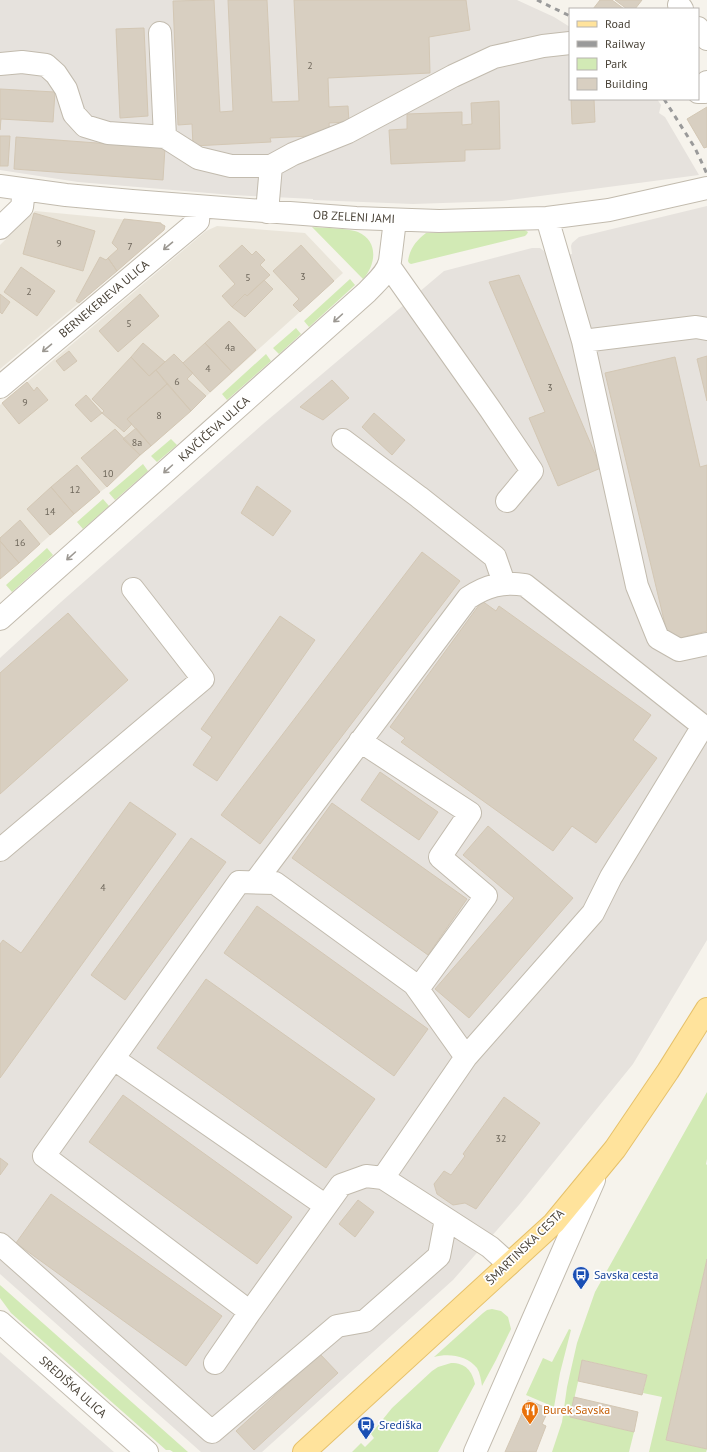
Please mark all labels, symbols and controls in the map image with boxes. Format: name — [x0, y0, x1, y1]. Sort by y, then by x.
legend — [569, 8, 699, 100]
text: Road — [605, 16, 630, 31]
text: Railway — [605, 36, 645, 51]
text: Park — [605, 56, 627, 71]
house number: 2 — [307, 59, 313, 72]
text: Building — [605, 76, 648, 91]
street label: OB ZELENI JAMI — [313, 207, 395, 226]
house number: 9 — [56, 237, 62, 250]
house number: 7 — [127, 240, 133, 253]
one-way arrow — [162, 242, 173, 251]
street label: BERNEKERJEVA ULICA — [56, 257, 152, 341]
house number: 3 — [300, 270, 306, 283]
house number: 5 — [245, 271, 251, 284]
house number: 2 — [26, 285, 32, 298]
one-way arrow — [333, 313, 343, 322]
house number: 5 — [126, 317, 132, 330]
house number: 4a — [225, 341, 235, 354]
one-way arrow — [41, 343, 52, 352]
house number: 4 — [205, 362, 211, 375]
house number: 6 — [174, 375, 180, 388]
house number: 3 — [547, 381, 553, 394]
street label: KAVČIČEVA ULICA — [175, 393, 252, 465]
house number: 9 — [22, 396, 28, 409]
house number: 8 — [156, 409, 162, 422]
house number: 8a — [132, 436, 142, 449]
one-way arrow — [163, 465, 173, 474]
house number: 10 — [103, 467, 114, 480]
house number: 12 — [70, 483, 80, 496]
house number: 14 — [45, 505, 56, 518]
house number: 16 — [15, 536, 25, 549]
one-way arrow — [66, 551, 76, 561]
house number: 4 — [100, 881, 106, 894]
house number: 32 — [496, 1132, 506, 1145]
street label: ŠMARTINSKA CESTA — [482, 1205, 567, 1288]
bus stop icon: Savska cesta — [571, 1265, 591, 1290]
place label: Savska cesta — [594, 1267, 658, 1282]
street label: SREDIŠKA ULICA — [37, 1352, 110, 1421]
restaurant icon: Burek Savska — [520, 1400, 540, 1425]
place label: Burek Savska — [543, 1402, 610, 1417]
bus stop icon: Središka — [356, 1415, 376, 1440]
place label: Središka — [379, 1417, 422, 1432]

